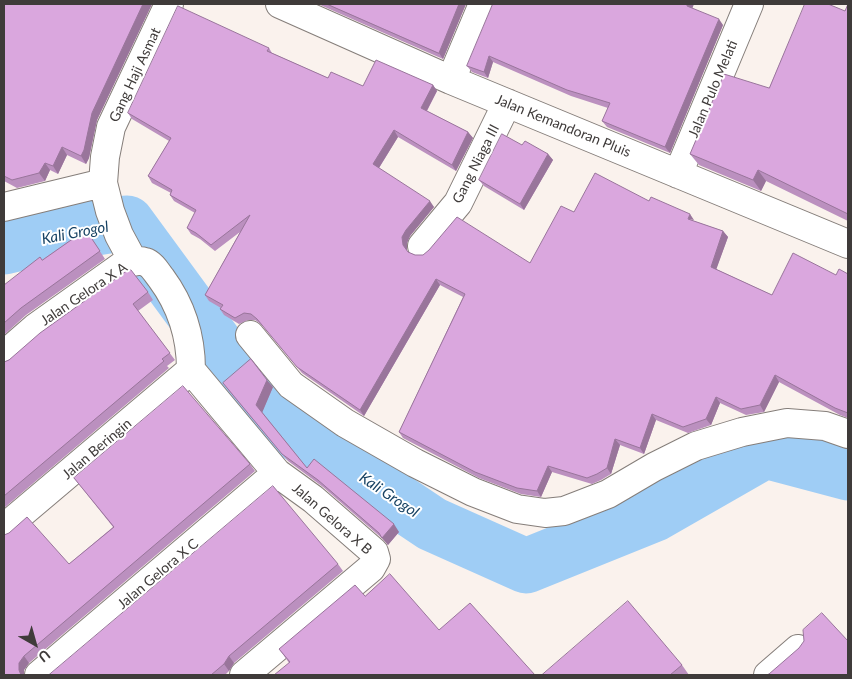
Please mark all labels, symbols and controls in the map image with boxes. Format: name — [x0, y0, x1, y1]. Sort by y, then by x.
street label: Gang Haji Asmat — [106, 25, 164, 125]
street label: Jalan Pulo Melati — [685, 38, 741, 140]
street label: Jalan Kemandoran Pluis — [493, 91, 633, 161]
street label: Gang Niaga III — [449, 122, 503, 206]
water label: Kali Grogol — [40, 218, 110, 248]
street label: Jalan Gelora X A — [38, 259, 130, 329]
street label: Jalan Beringin — [59, 415, 135, 483]
water label: Kali Grogol — [356, 469, 422, 521]
street label: Jalan Gelora X B — [289, 480, 375, 558]
street label: Jalan Gelora X C — [114, 535, 202, 613]
north arrow — [10, 619, 60, 669]
text: U — [35, 646, 54, 666]

